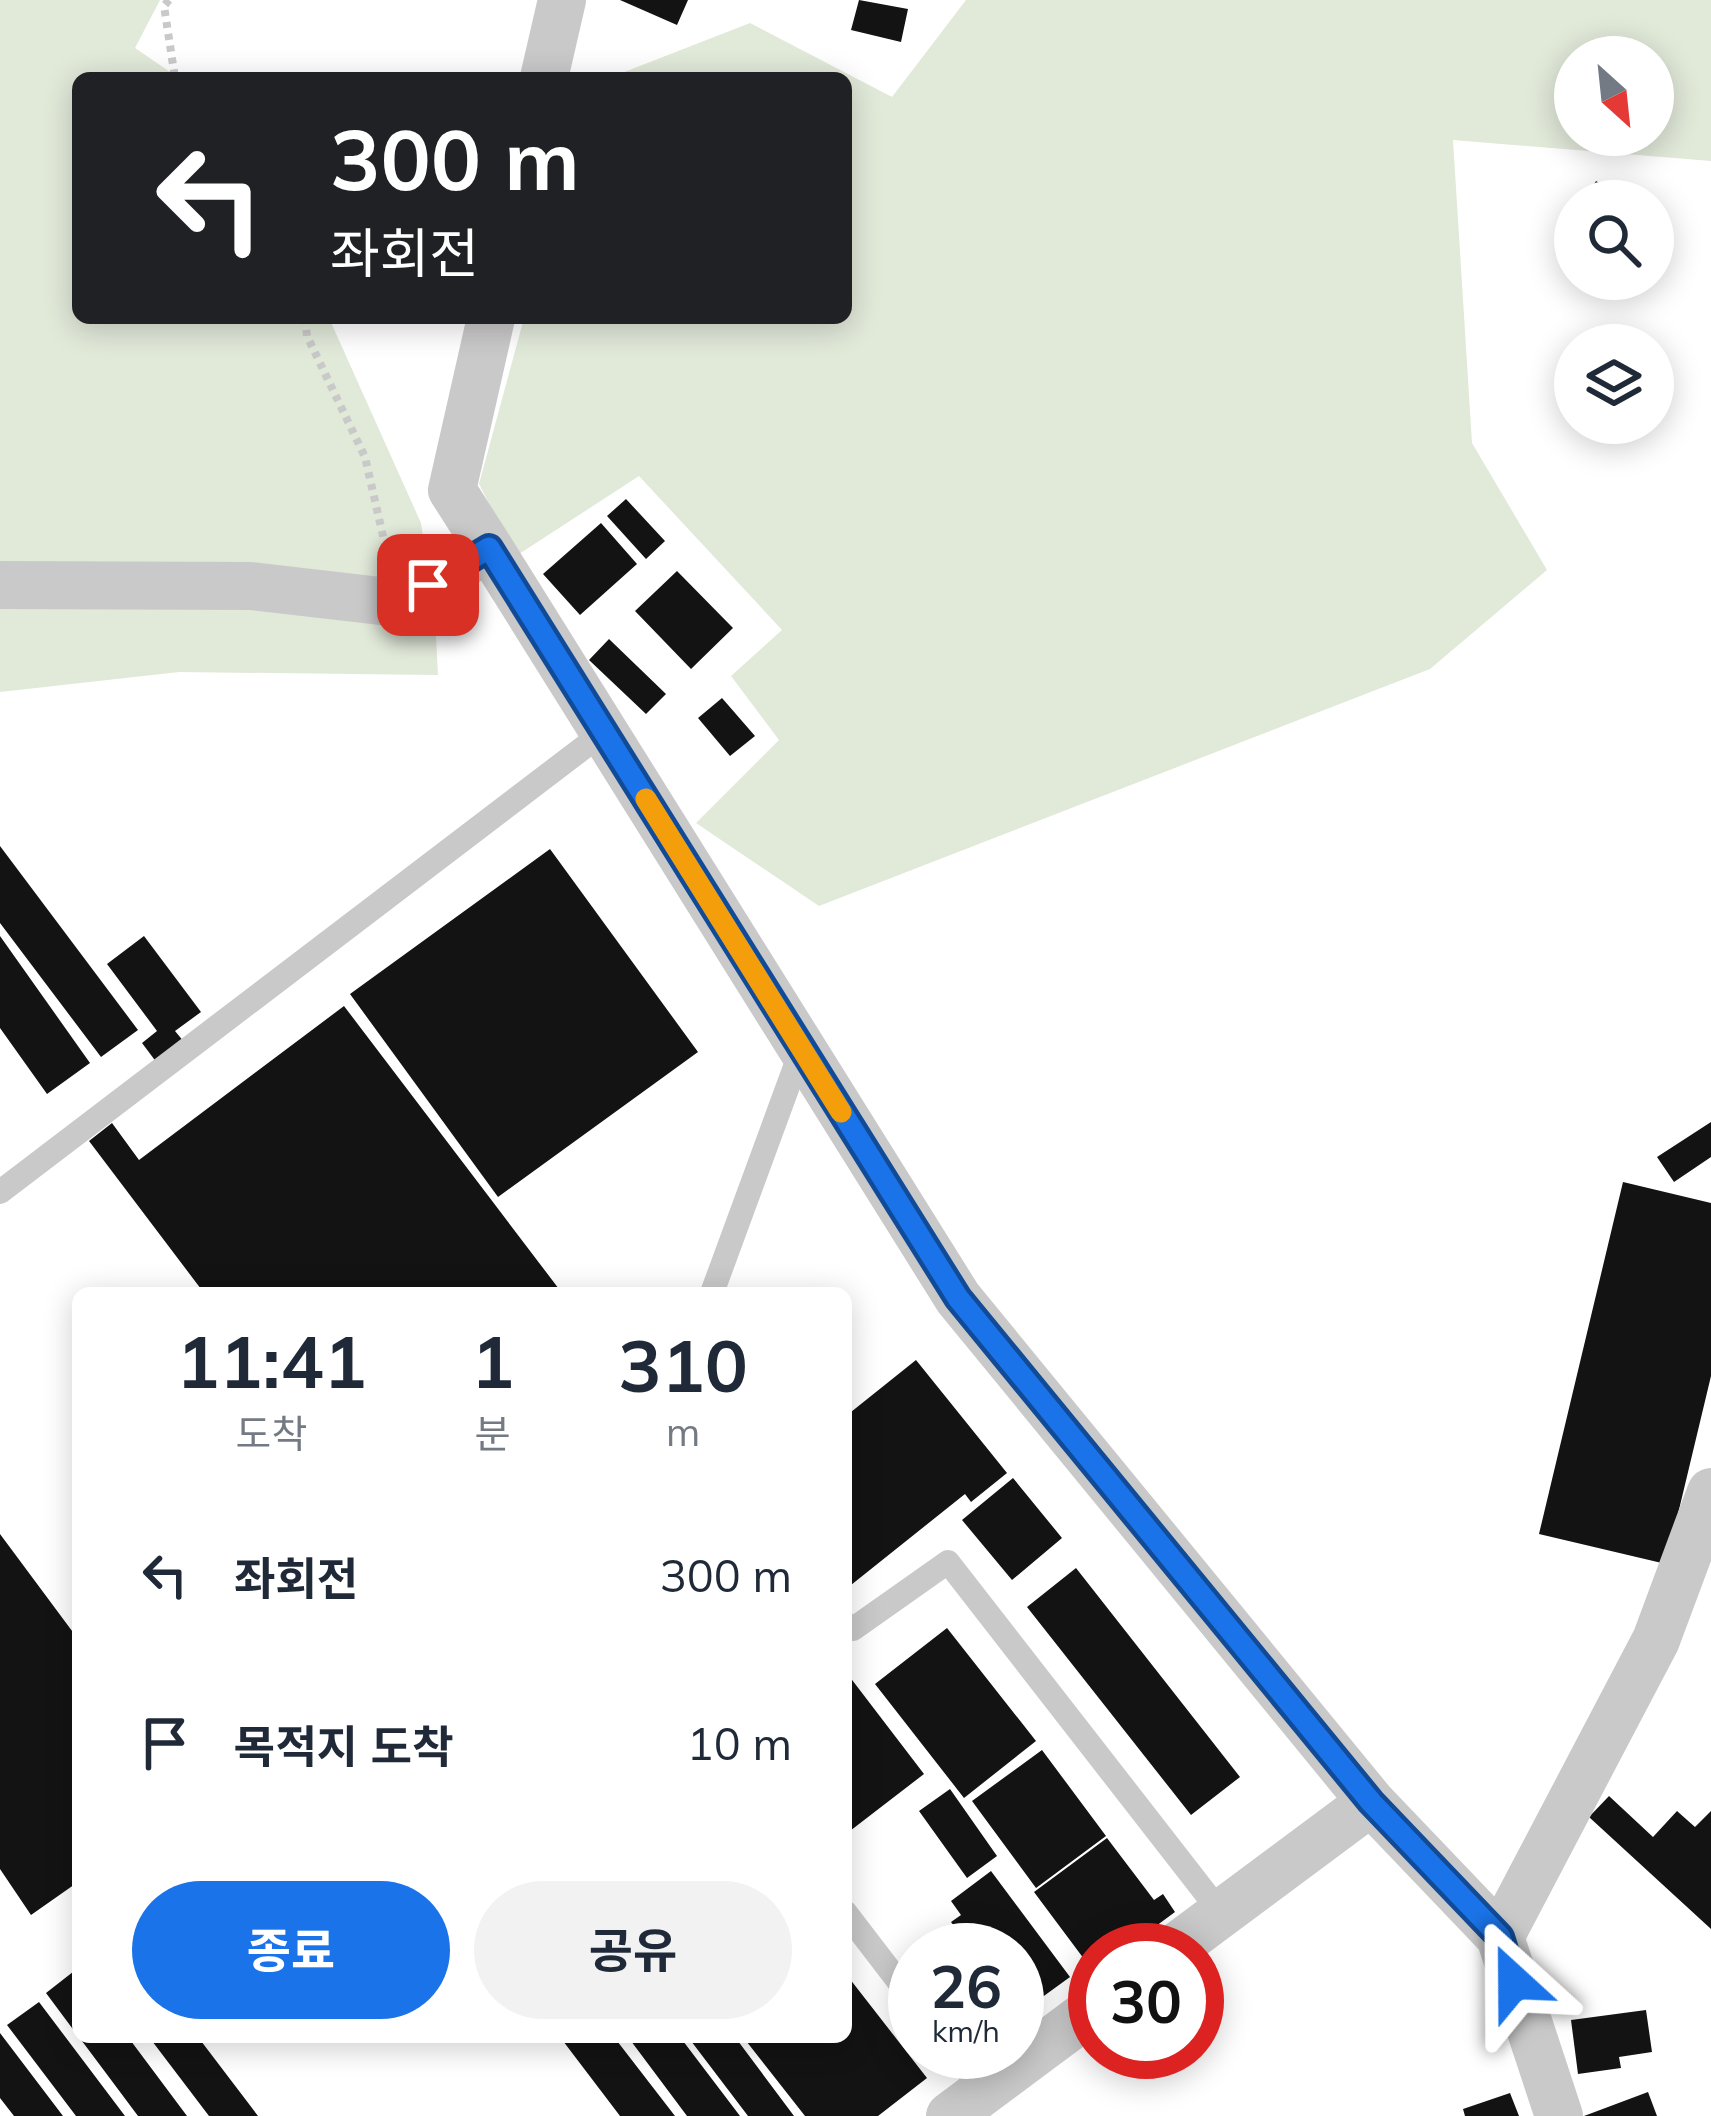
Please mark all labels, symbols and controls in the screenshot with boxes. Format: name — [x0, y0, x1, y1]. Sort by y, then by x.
north arrow — [1554, 36, 1674, 156]
map controls — [1554, 36, 1674, 444]
text: 300 m — [330, 106, 580, 211]
icon: left — [132, 120, 288, 276]
button: search — [1554, 180, 1674, 300]
text: 좌회전 — [330, 219, 479, 287]
button: layers — [1554, 324, 1674, 444]
pin — [377, 534, 479, 636]
icon: arrive — [395, 552, 461, 618]
text: 11:41 — [176, 1316, 367, 1406]
text: 1 — [471, 1316, 514, 1406]
text: 310 — [618, 1320, 748, 1410]
text: m — [666, 1407, 700, 1456]
text: 도착 — [236, 1409, 307, 1458]
text: 분 — [475, 1409, 510, 1458]
icon: left — [132, 1542, 198, 1608]
text: 300 m — [660, 1547, 792, 1603]
text: 좌회전 — [234, 1550, 358, 1606]
icon: arrive — [132, 1710, 198, 1776]
text: 10 m — [687, 1715, 792, 1771]
text: 목적지 도착 — [234, 1718, 453, 1774]
button: 종료 — [132, 1881, 450, 2019]
button: 공유 — [474, 1881, 792, 2019]
position arrow — [1451, 1919, 1577, 2045]
speed limit sign: 30 — [1068, 1923, 1224, 2079]
text: 26 — [930, 1948, 1002, 2023]
text: km/h — [932, 2012, 1000, 2050]

